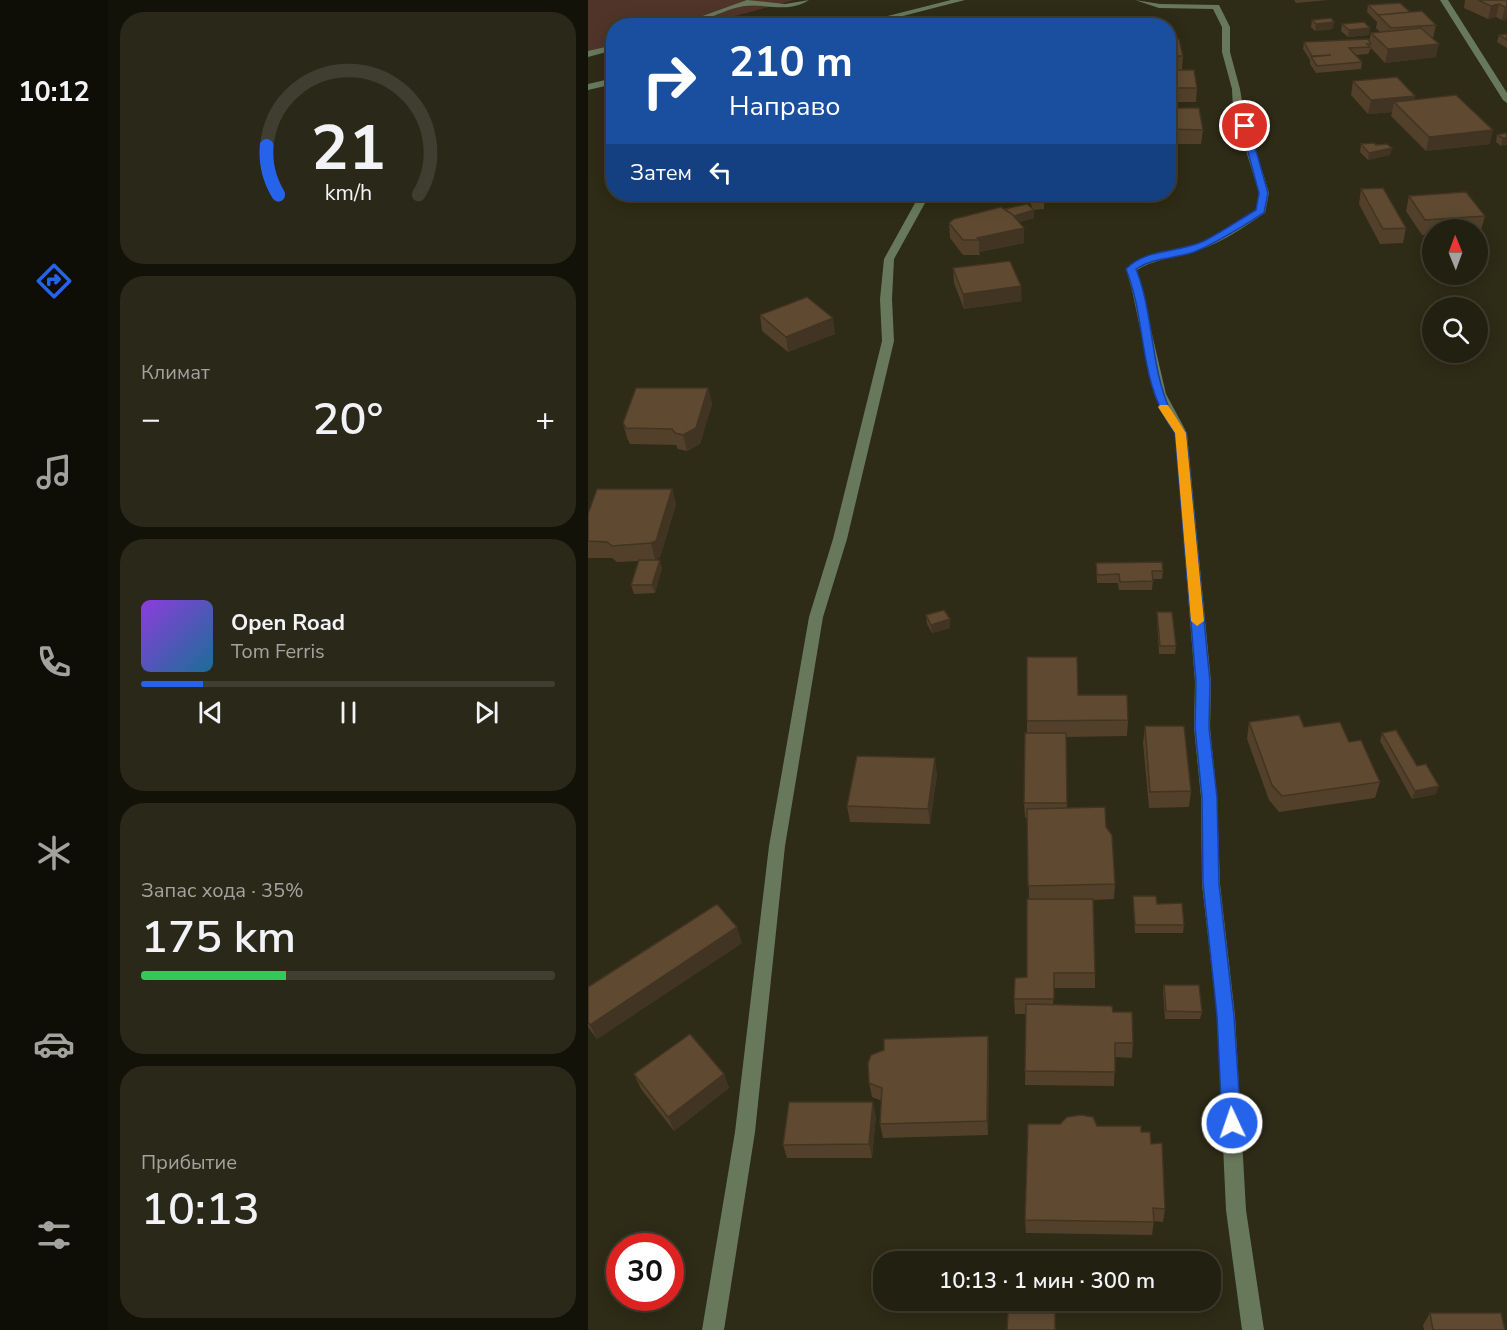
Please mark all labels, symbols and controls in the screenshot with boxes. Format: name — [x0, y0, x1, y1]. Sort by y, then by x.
text: 210 m — [729, 34, 853, 91]
icon: right — [630, 42, 708, 120]
text: 10:12 — [18, 74, 90, 111]
text: Направо — [729, 88, 840, 125]
pin — [1219, 100, 1270, 151]
text: 21 — [311, 106, 385, 191]
icon: arrive — [1228, 109, 1261, 142]
icon: left — [704, 156, 737, 189]
text: Затем — [630, 158, 692, 188]
text: km/h — [324, 178, 372, 208]
north arrow — [1422, 219, 1488, 285]
map controls — [1422, 219, 1488, 363]
icon: directions — [33, 260, 75, 302]
button: search — [1422, 297, 1488, 363]
text: Климат — [141, 359, 210, 386]
text: 20° — [313, 389, 383, 450]
text: − — [141, 397, 161, 442]
text: + — [535, 397, 555, 442]
icon: music — [33, 451, 75, 493]
text: Open Road — [231, 608, 345, 638]
text: Tom Ferris — [231, 638, 325, 665]
icon: phone — [33, 641, 75, 683]
icon: previous — [194, 696, 227, 729]
icon: pause — [332, 696, 365, 729]
icon: next — [470, 696, 503, 729]
icon: climate — [33, 832, 75, 874]
text: Запас хода · 35% — [141, 877, 304, 904]
text: 175 km — [141, 907, 296, 968]
icon: car — [33, 1023, 75, 1065]
position arrow — [1200, 1091, 1264, 1155]
text: Прибытие — [141, 1149, 237, 1176]
text: 10:13 — [141, 1179, 260, 1240]
icon: filters — [33, 1214, 75, 1256]
speed limit sign: 30 — [606, 1233, 684, 1311]
text: 10:13 · 1 мин · 300 m — [939, 1266, 1155, 1296]

